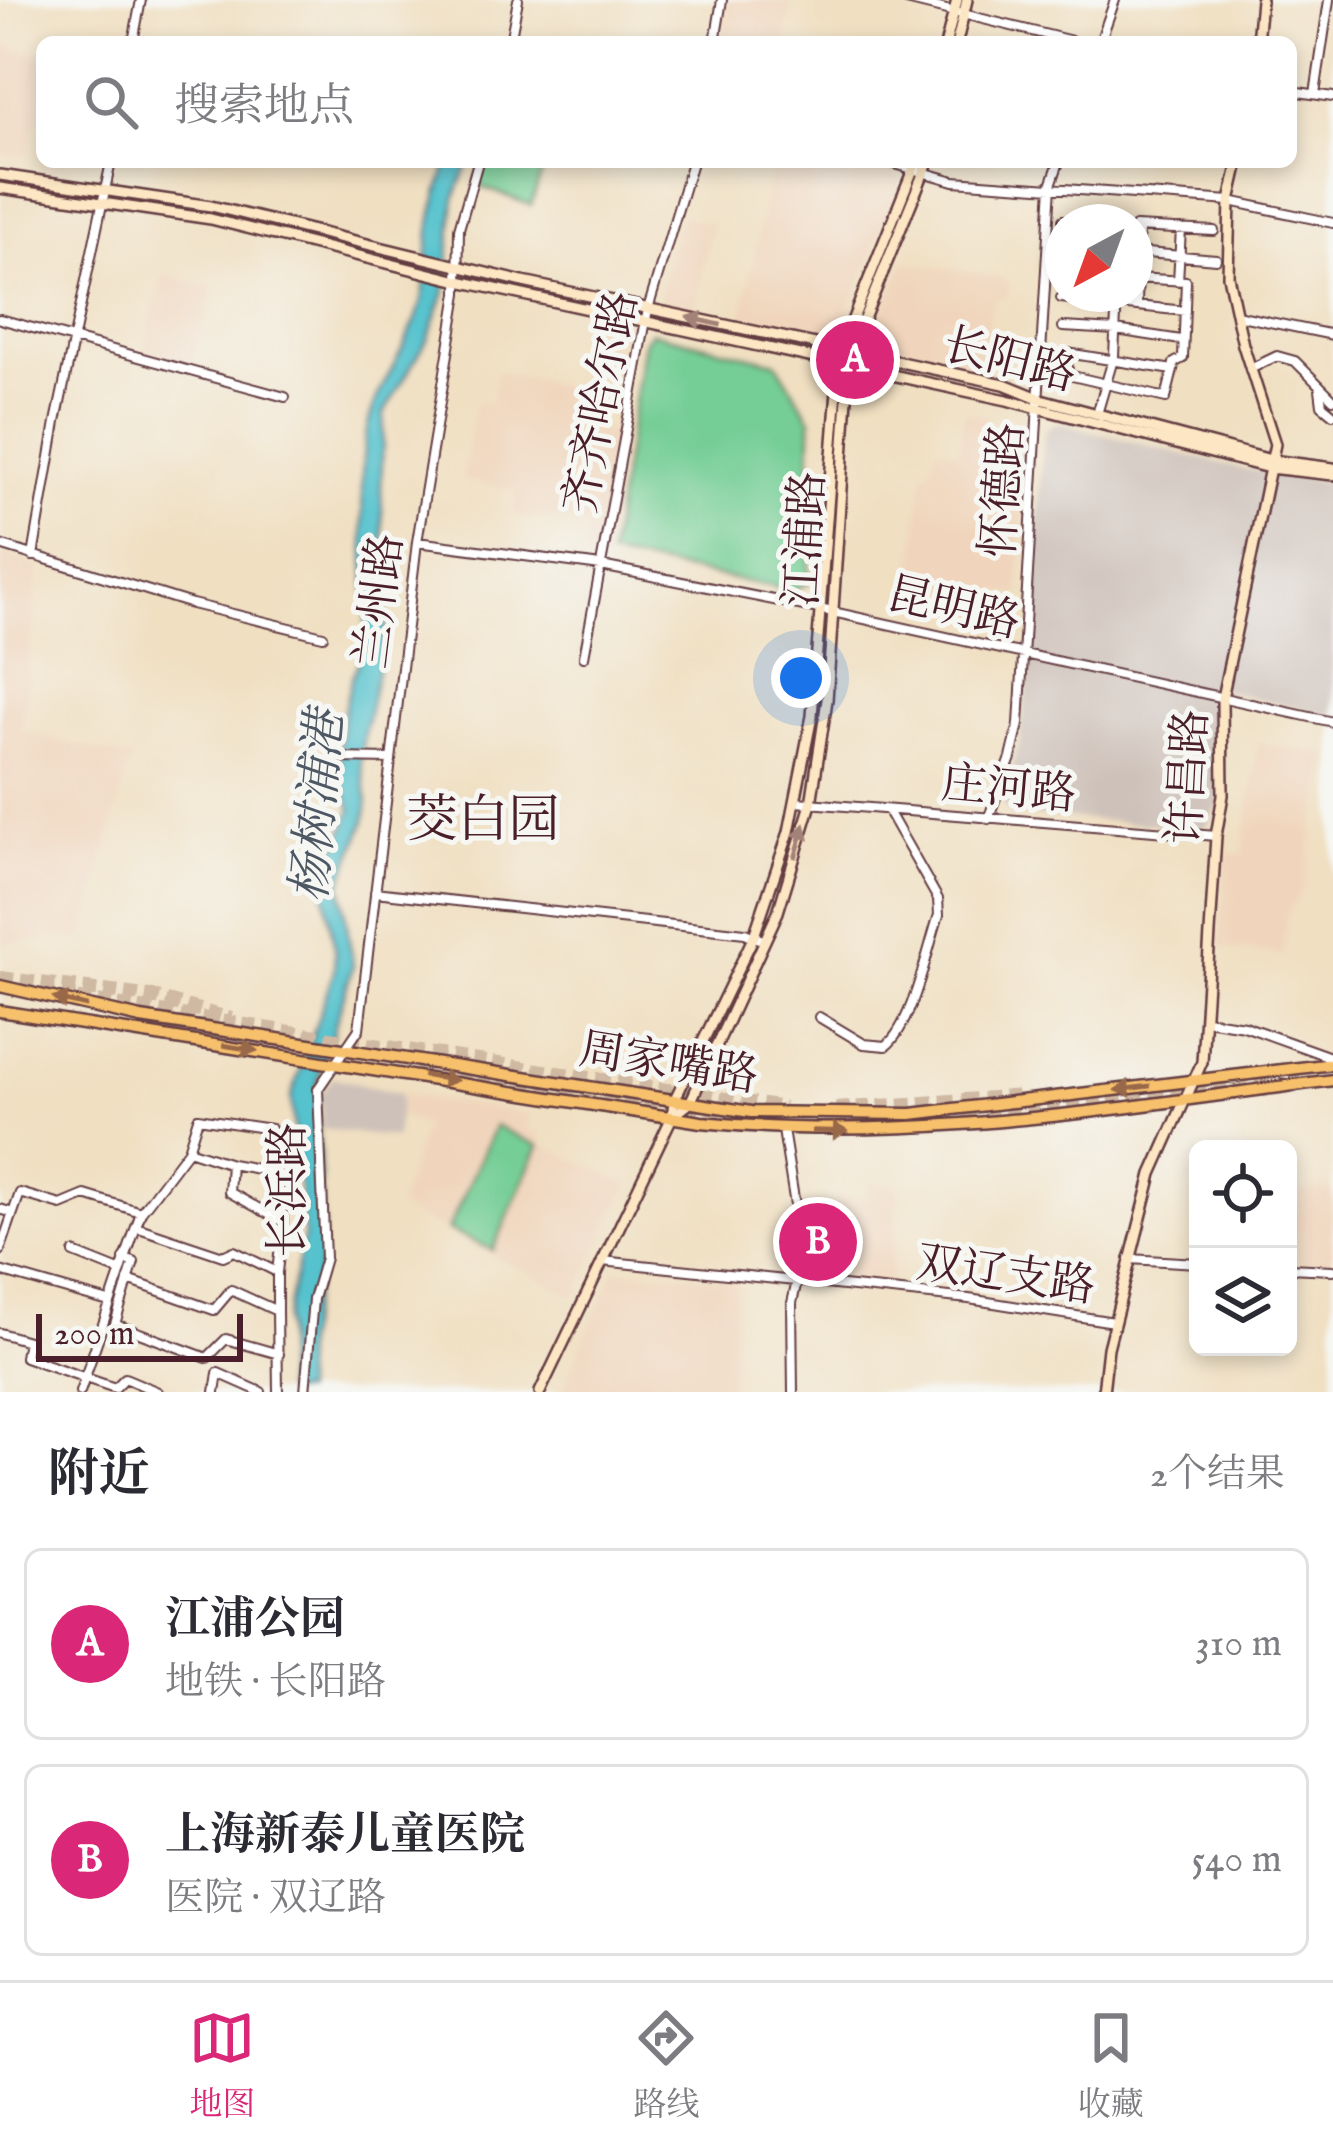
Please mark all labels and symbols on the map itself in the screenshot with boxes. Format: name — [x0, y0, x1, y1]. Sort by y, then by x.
north arrow — [1045, 204, 1153, 312]
street label: 齐齐哈尔路 — [553, 287, 652, 519]
one-way arrow — [685, 311, 722, 330]
pin: A — [816, 315, 894, 405]
street label: 长阳路 — [937, 317, 1082, 405]
street label: 怀德路 — [971, 421, 1038, 560]
street label: 江浦路 — [775, 470, 838, 608]
street label: 兰州路 — [344, 531, 417, 672]
street label: 昆明路 — [881, 566, 1025, 652]
your location — [771, 648, 831, 708]
water label: 杨树浦港 — [282, 702, 359, 905]
street label: 许昌路 — [1158, 708, 1221, 846]
street label: 庄河路 — [939, 756, 1078, 825]
district label: 茭白园 — [406, 790, 560, 855]
one-way arrow — [792, 822, 810, 859]
one-way arrow — [51, 992, 89, 1011]
street label: 周家嘴路 — [575, 1022, 762, 1107]
one-way arrow — [222, 1039, 260, 1057]
one-way arrow — [422, 1069, 460, 1088]
one-way arrow — [1114, 1078, 1152, 1097]
street label: 长浜路 — [261, 1122, 318, 1258]
one-way arrow — [812, 1122, 850, 1141]
pin: B — [779, 1197, 857, 1287]
street label: 双辽支路 — [912, 1236, 1099, 1317]
scale bar — [36, 1308, 243, 1361]

